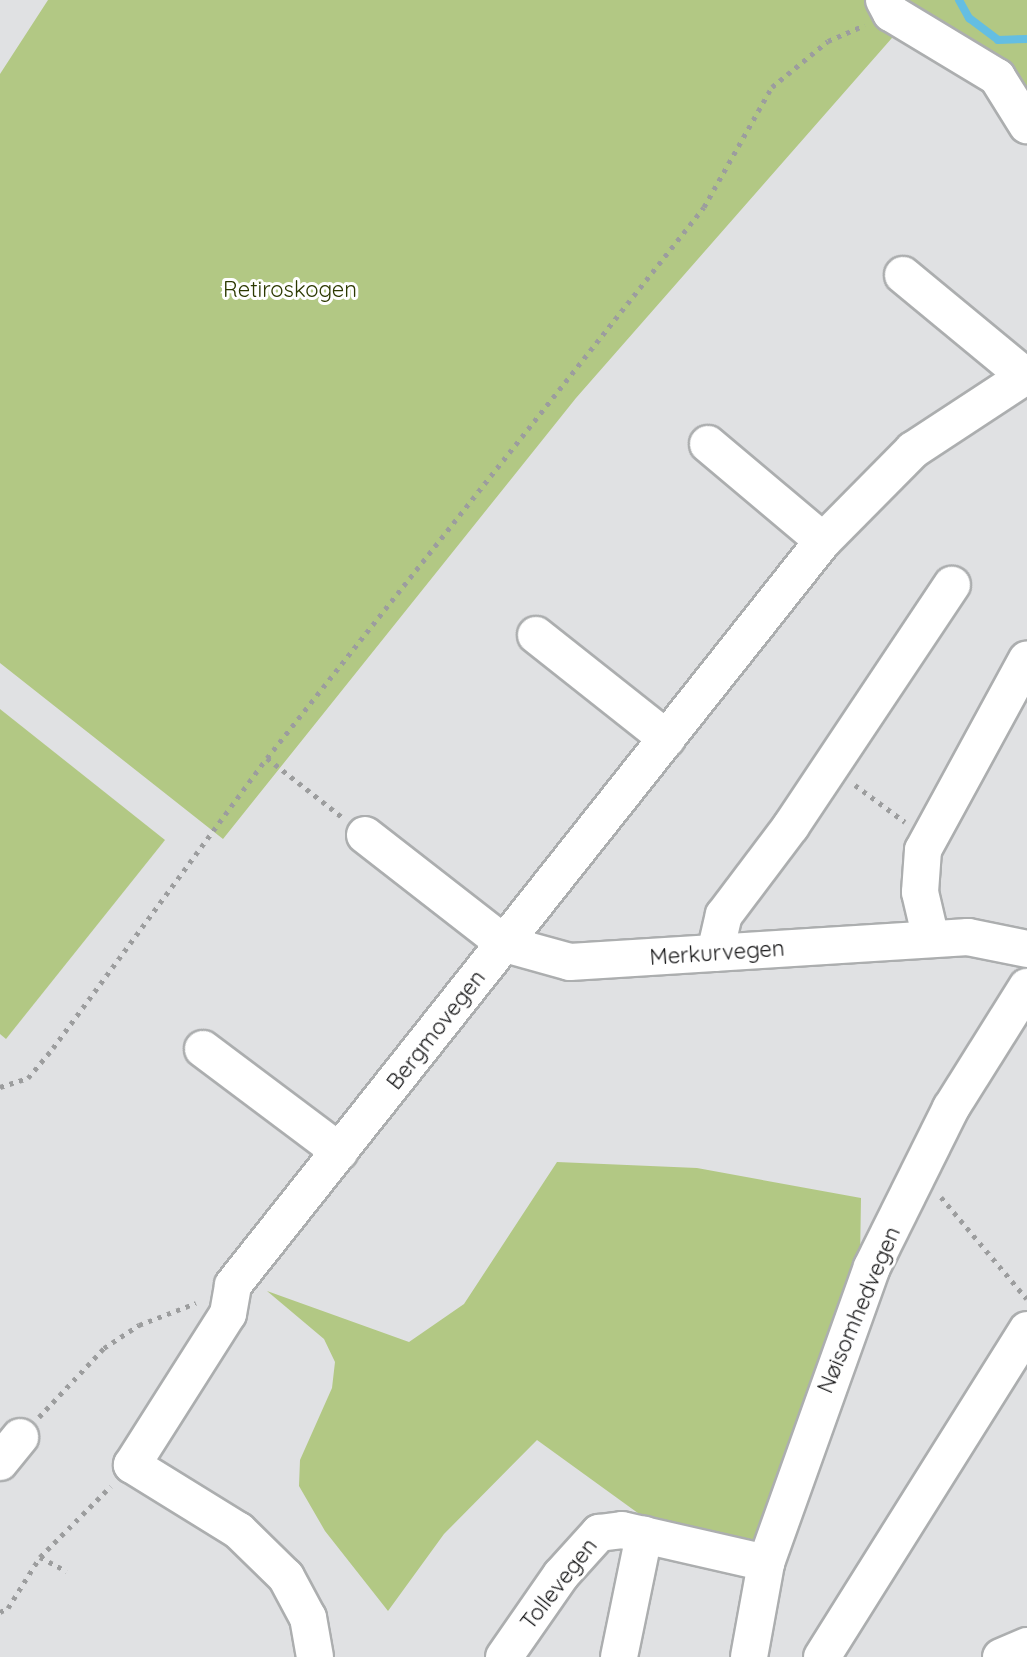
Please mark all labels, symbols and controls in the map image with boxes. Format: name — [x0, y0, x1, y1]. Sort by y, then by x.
park label: Retiroskogen — [223, 277, 357, 303]
street label: Merkurvegen — [649, 935, 785, 971]
street label: Bergmovegen — [381, 965, 491, 1095]
street label: Nøisomhedvegen — [812, 1223, 906, 1397]
street label: Tollevegen — [515, 1533, 603, 1635]

